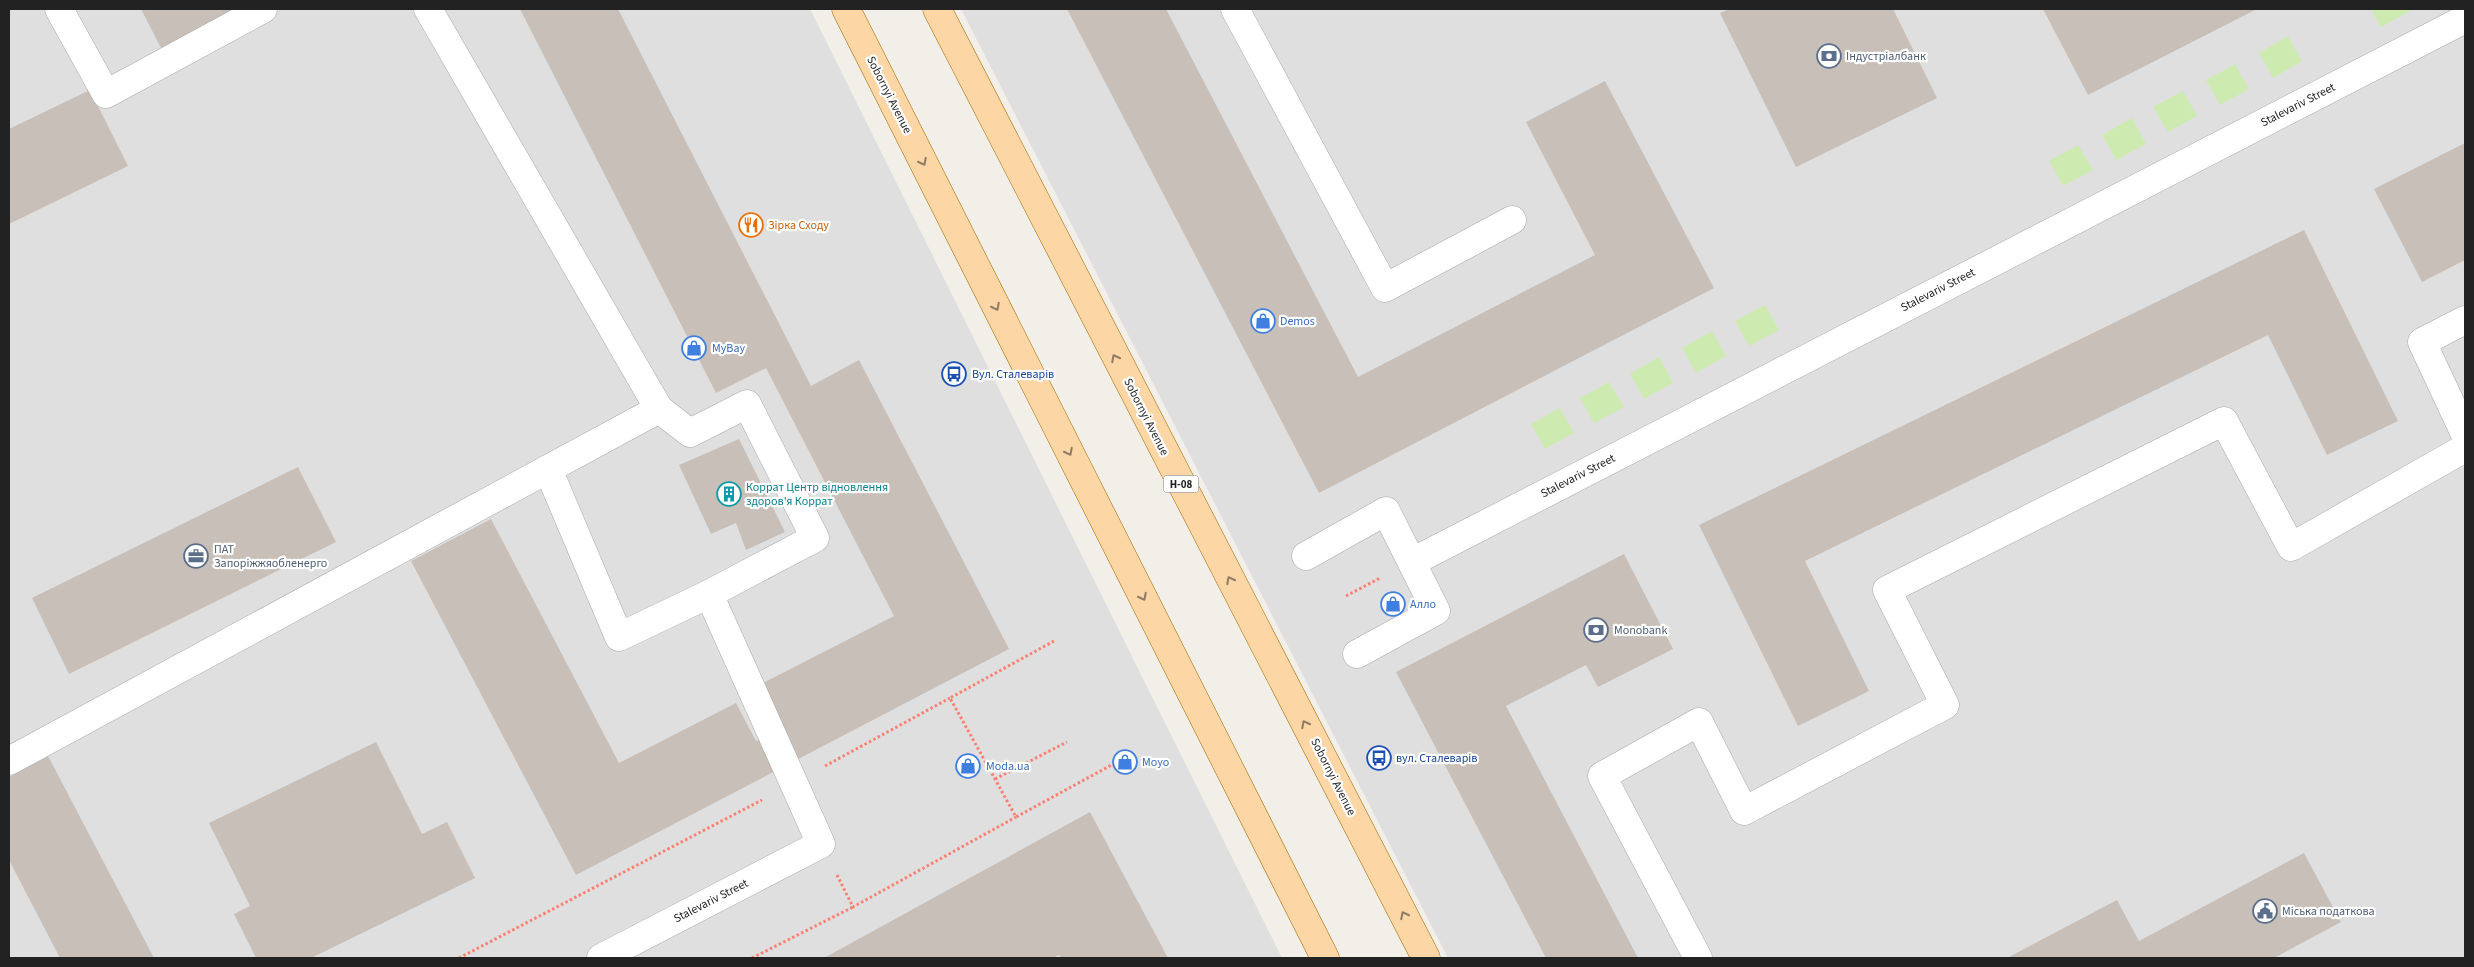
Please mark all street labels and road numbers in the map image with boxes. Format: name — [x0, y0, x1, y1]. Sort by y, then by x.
street label: Sobornyi Avenue — [862, 53, 916, 137]
street label: Stalevariv Street — [2258, 79, 2338, 131]
street label: Stalevariv Street — [1898, 264, 1978, 316]
street label: Sobornyi Avenue — [1119, 375, 1173, 459]
street label: Stalevariv Street — [1538, 450, 1618, 502]
road number: Н-08 — [1164, 476, 1198, 492]
street label: Sobornyi Avenue — [1306, 735, 1360, 819]
street label: Stalevariv Street — [671, 875, 751, 927]

